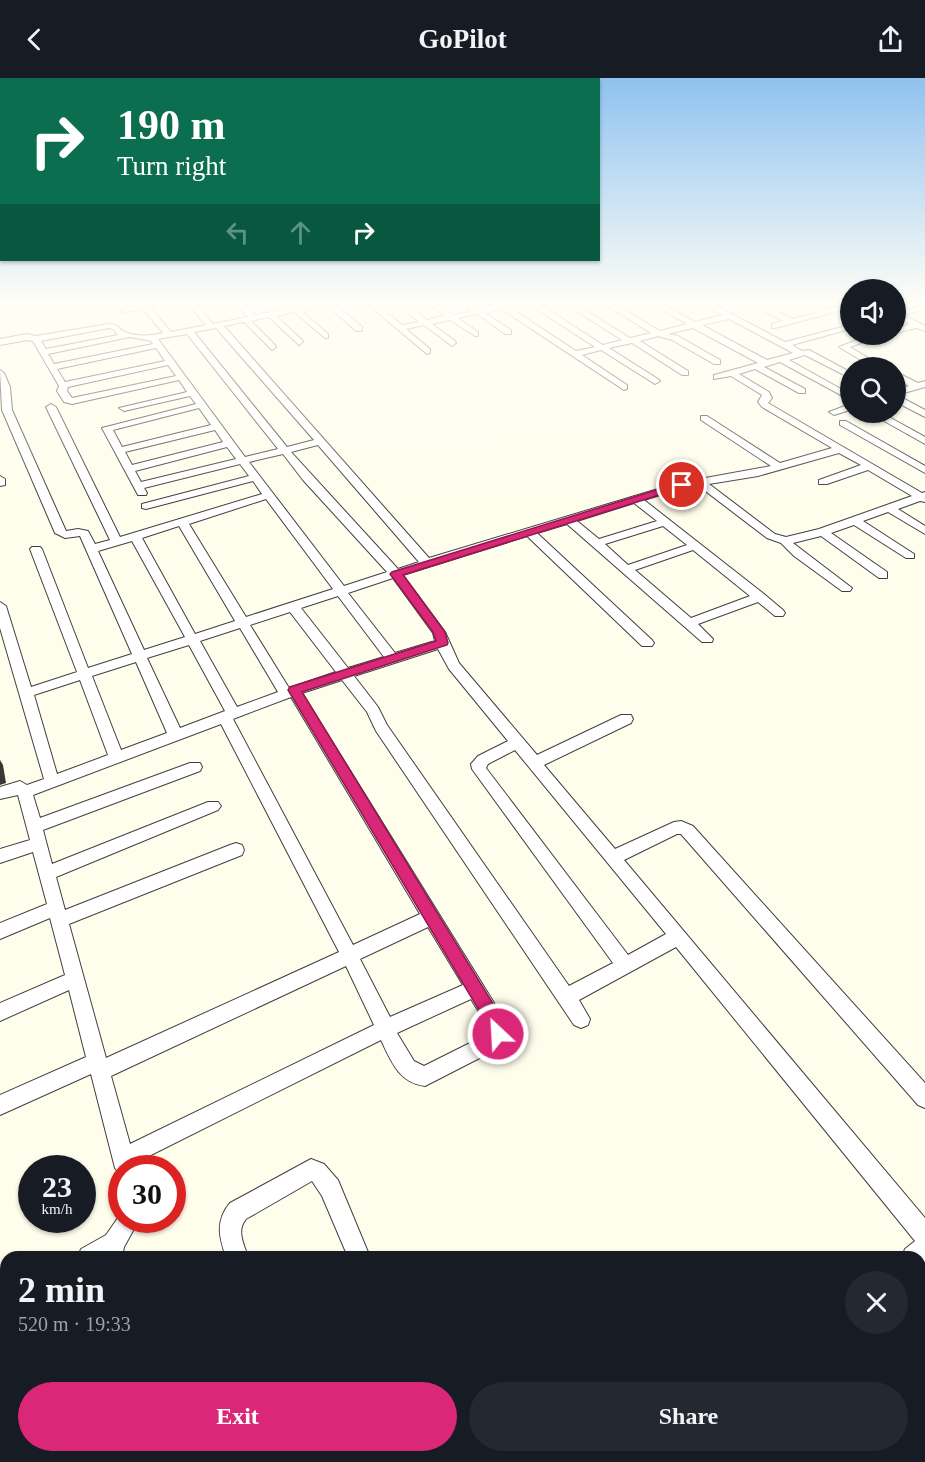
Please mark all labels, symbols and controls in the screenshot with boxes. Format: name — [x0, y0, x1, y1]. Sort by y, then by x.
icon: back — [18, 23, 51, 56]
icon: share — [874, 23, 907, 56]
text: GoPilot — [418, 24, 507, 54]
icon: right — [18, 102, 96, 180]
text: 190 m — [117, 102, 226, 148]
text: Turn right — [117, 151, 226, 181]
icon: left — [221, 216, 254, 249]
icon: ahead — [284, 216, 317, 249]
icon: right — [347, 216, 380, 249]
map controls — [840, 279, 906, 423]
button: sound — [840, 279, 906, 345]
button: search — [840, 357, 906, 423]
pin — [656, 459, 707, 510]
icon: arrive — [665, 468, 698, 501]
position arrow — [466, 1002, 530, 1066]
speed limit sign: 30 — [108, 1155, 186, 1233]
text: 23 — [42, 1170, 72, 1203]
text: km/h — [42, 1201, 72, 1217]
text: 2 min — [18, 1270, 105, 1310]
button: close — [845, 1271, 908, 1334]
text: 520 m · 19:33 — [18, 1313, 131, 1335]
button: Exit — [18, 1382, 457, 1451]
button: Share — [469, 1382, 908, 1451]

